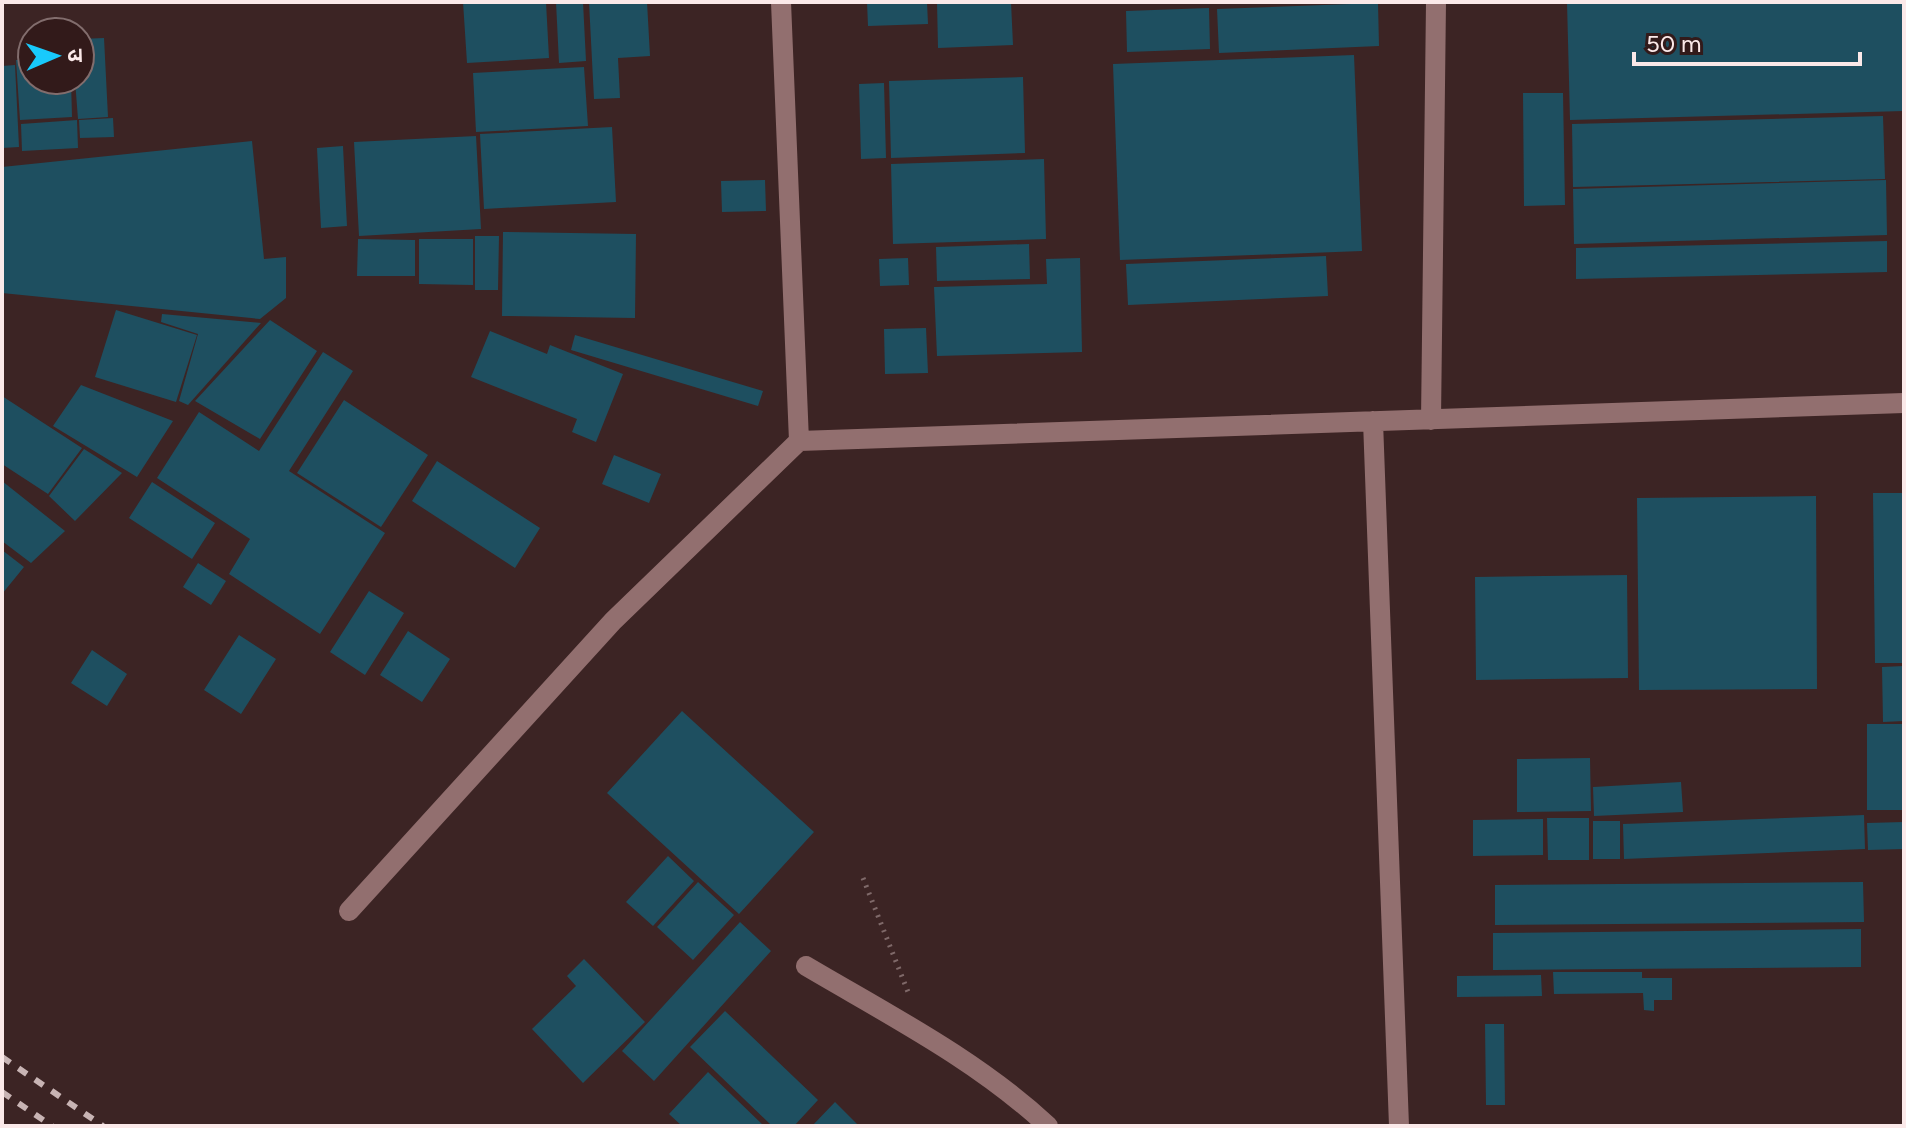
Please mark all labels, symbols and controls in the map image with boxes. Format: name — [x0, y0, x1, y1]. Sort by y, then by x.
north arrow — [16, 16, 96, 96]
scale bar — [1634, 16, 1860, 66]
text: 50 m — [1646, 29, 1702, 58]
text: उ — [62, 48, 89, 63]

